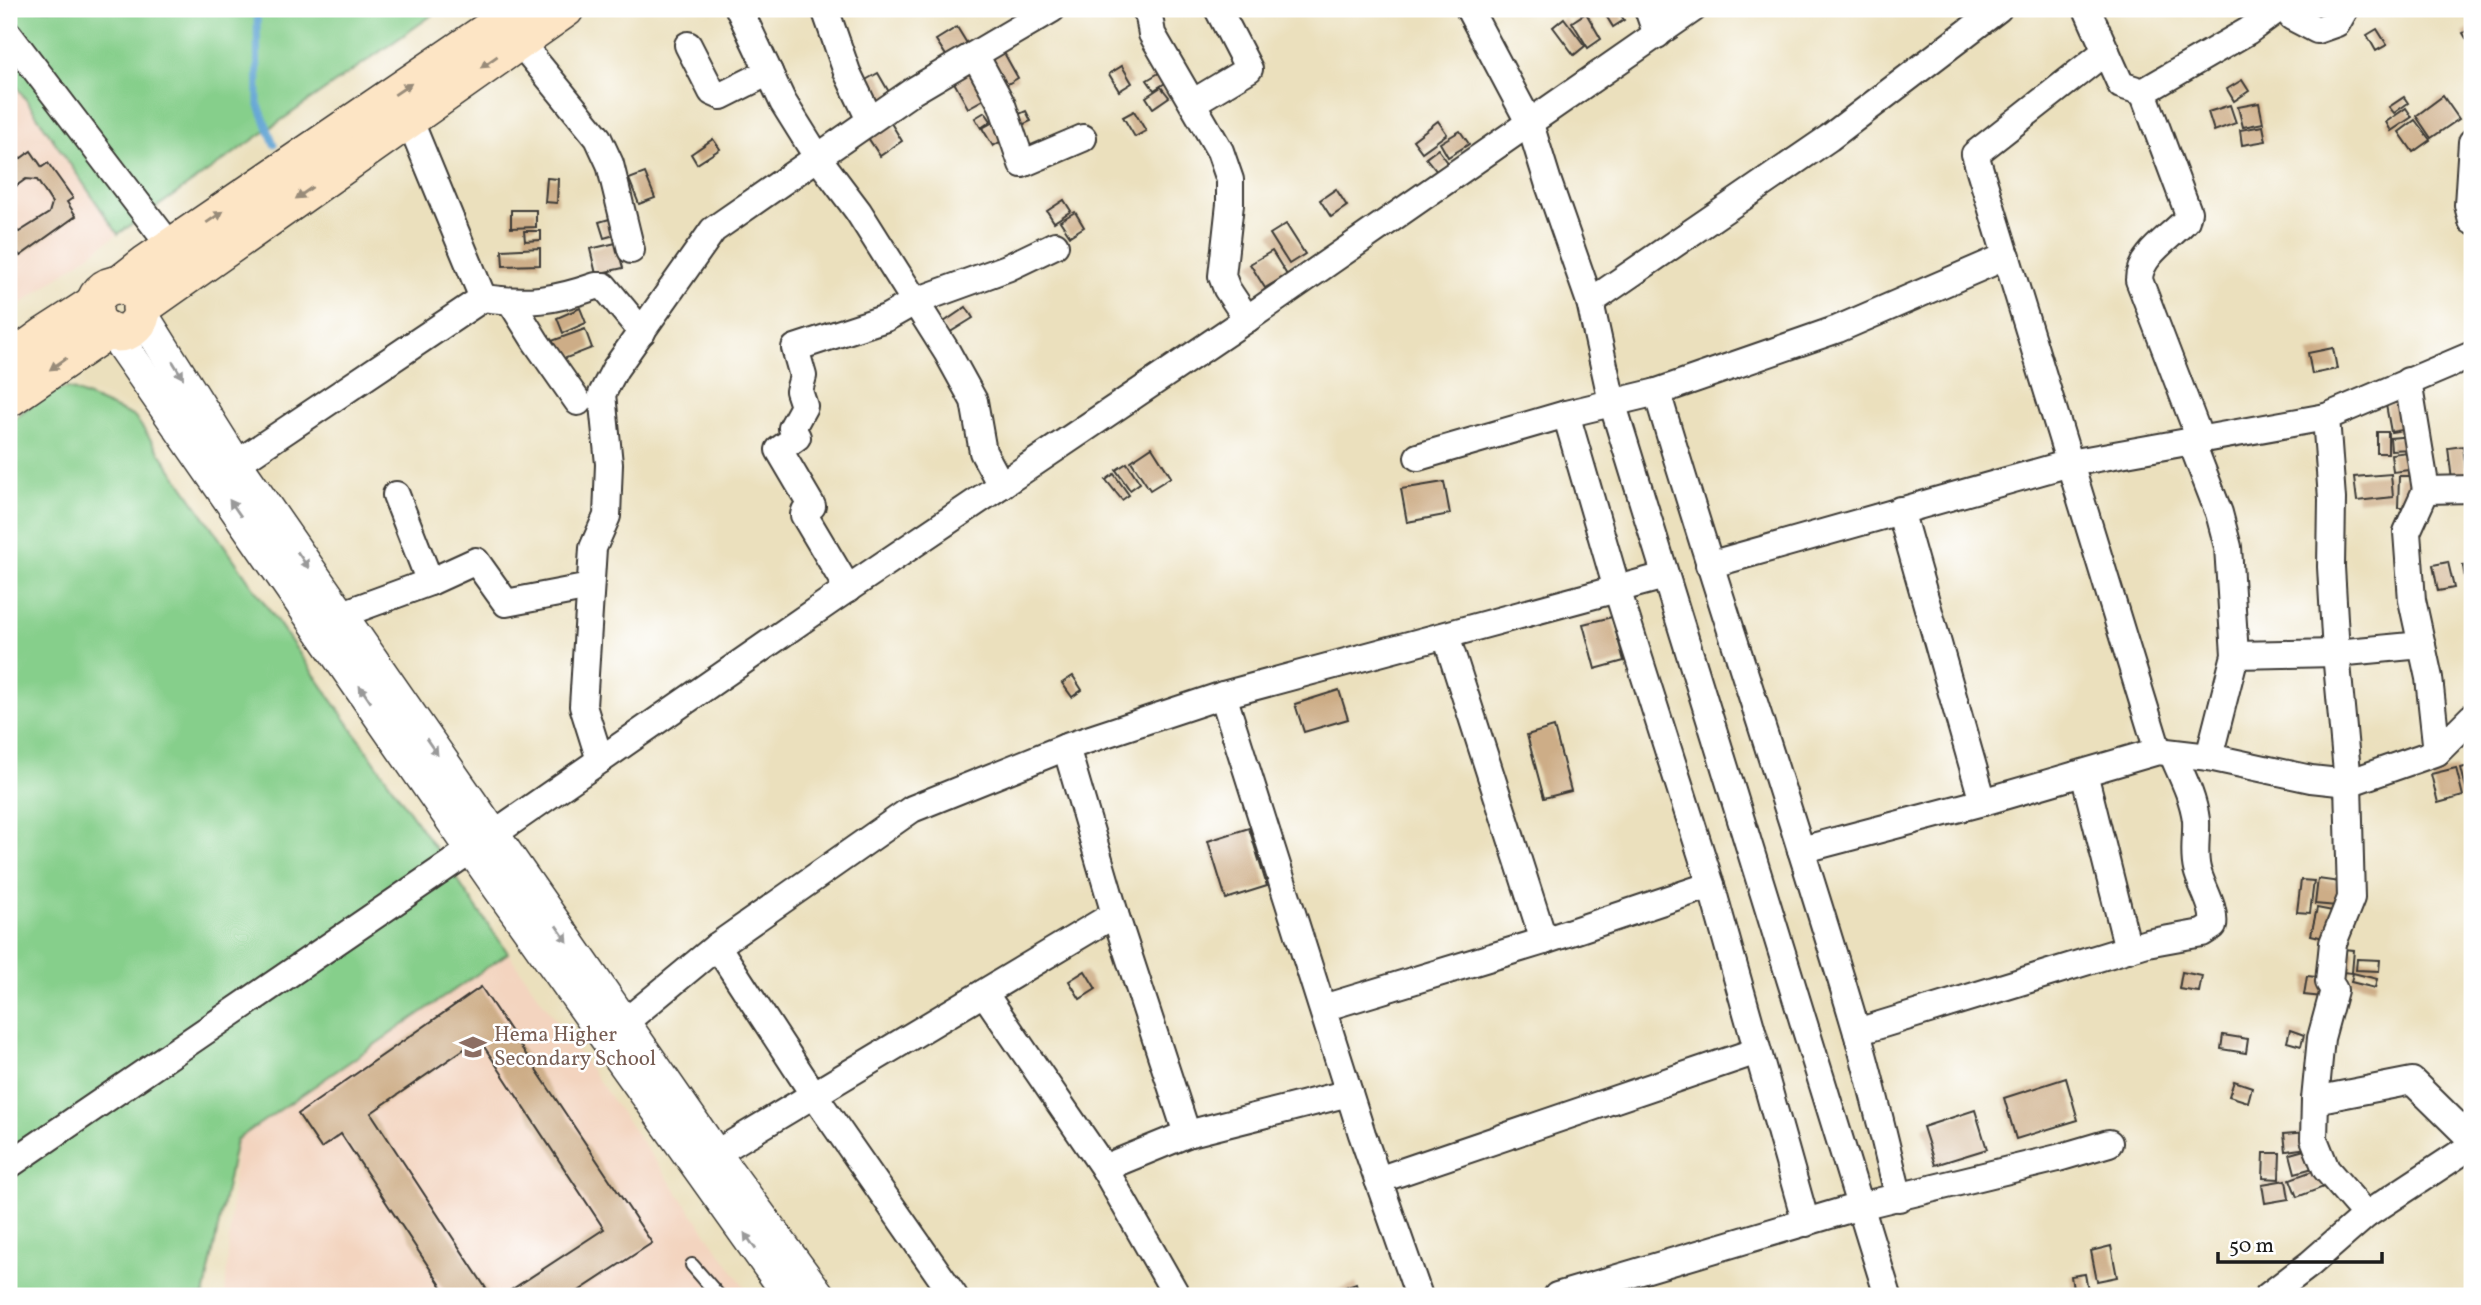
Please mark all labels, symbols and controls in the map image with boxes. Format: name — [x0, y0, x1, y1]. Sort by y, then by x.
one-way arrow — [480, 55, 498, 69]
one-way arrow — [393, 83, 412, 96]
one-way arrow — [295, 186, 313, 200]
one-way arrow — [206, 210, 224, 224]
one-way arrow — [49, 357, 67, 371]
one-way arrow — [172, 361, 184, 380]
one-way arrow — [229, 498, 242, 517]
one-way arrow — [296, 551, 309, 570]
one-way arrow — [359, 685, 372, 704]
one-way arrow — [425, 738, 439, 756]
one-way arrow — [555, 925, 569, 943]
place label: Hema Higher Secondary School — [494, 1021, 656, 1074]
school or university icon: Hema Higher Secondary School — [458, 1032, 488, 1062]
scale bar — [2218, 1221, 2383, 1265]
one-way arrow — [743, 1232, 757, 1250]
text: 50 m — [2229, 1232, 2274, 1261]

